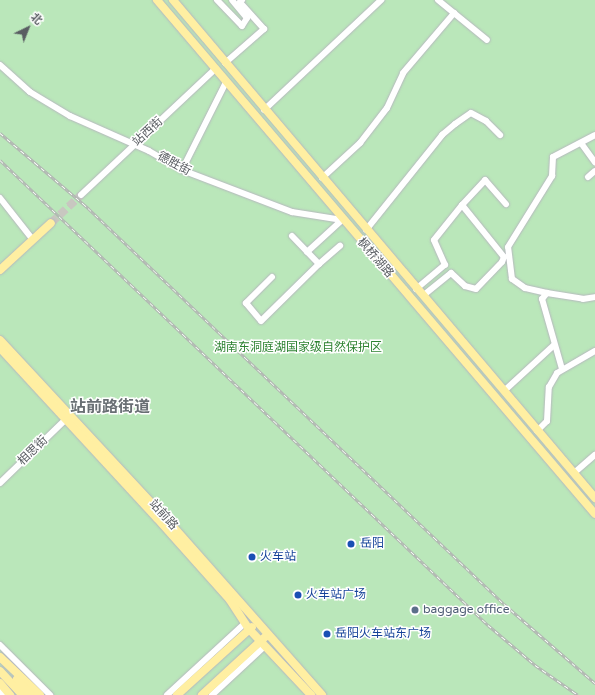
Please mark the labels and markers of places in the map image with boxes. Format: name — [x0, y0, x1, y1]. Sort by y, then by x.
place label: 岳阳 — [360, 537, 384, 551]
marker: 岳阳 — [345, 538, 357, 550]
place label: 火车站 — [260, 550, 296, 564]
marker: 火车站 — [247, 552, 257, 562]
place label: 火车站广场 — [306, 588, 366, 602]
marker: 火车站广场 — [293, 590, 303, 600]
place label: baggage office — [423, 603, 509, 617]
marker: baggage office — [410, 605, 420, 615]
place label: 岳阳火车站东广场 — [335, 627, 431, 641]
marker: 岳阳火车站东广场 — [322, 629, 332, 639]

